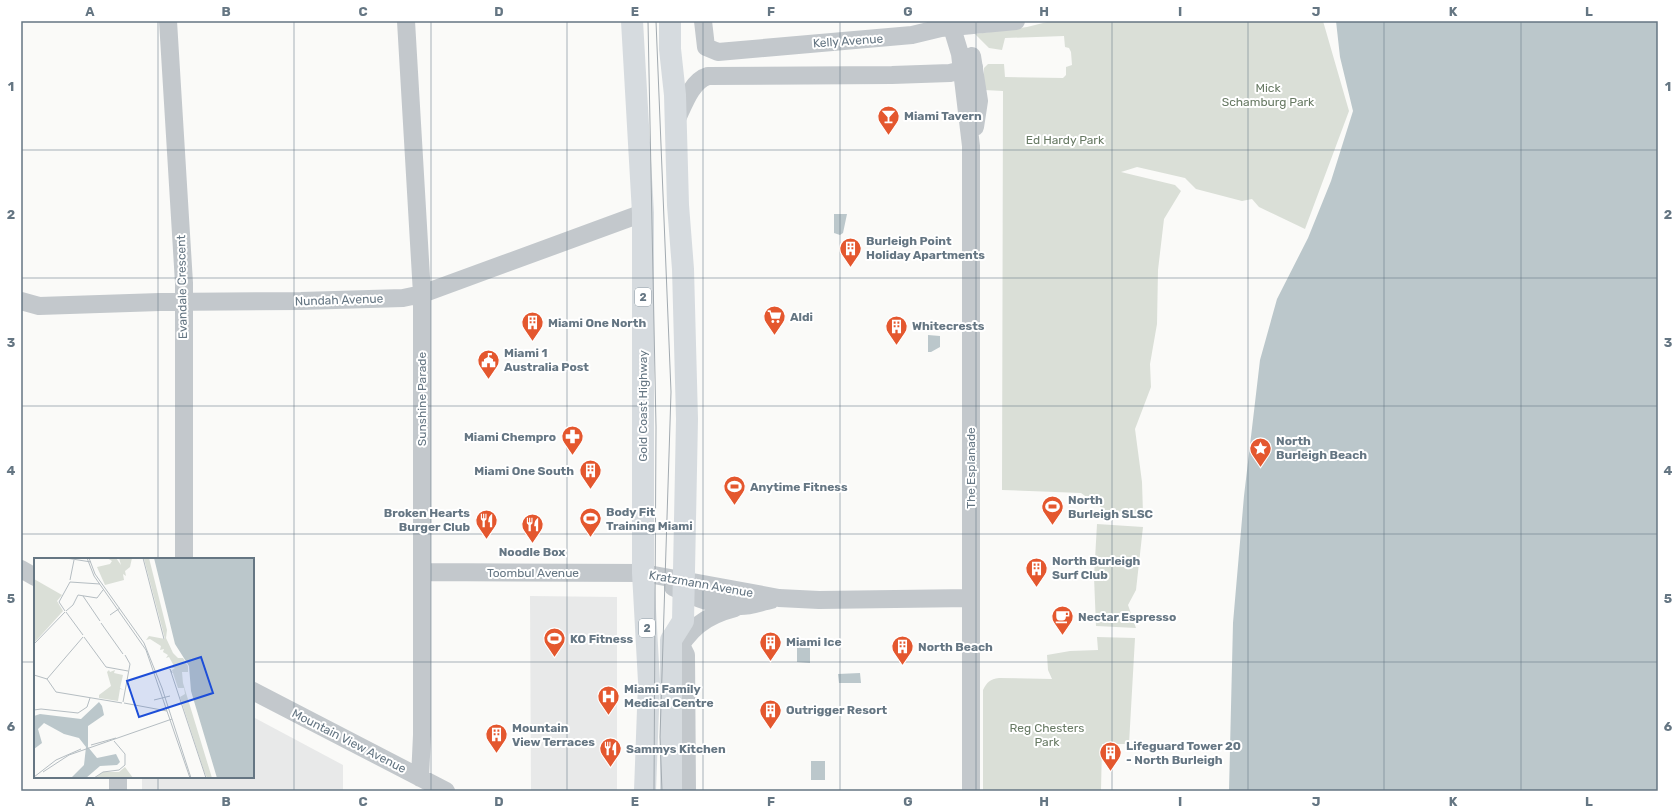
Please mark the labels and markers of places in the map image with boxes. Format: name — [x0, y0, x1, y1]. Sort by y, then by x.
bar icon: Miami Tavern — [875, 103, 901, 136]
place label: Miami Tavern — [904, 109, 982, 123]
place label: Burleigh Point Holiday Apartments — [866, 234, 985, 262]
building icon: Burleigh Point Holiday Apartments — [838, 235, 864, 268]
supermarket icon: Aldi — [761, 304, 787, 337]
building icon: Miami One North — [520, 310, 546, 343]
place label: Aldi — [790, 310, 813, 324]
building icon: Whitecrests — [884, 313, 910, 346]
place label: Miami One North — [548, 316, 646, 330]
place label: Whitecrests — [912, 319, 985, 333]
place label: Miami 1 Australia Post — [504, 346, 589, 374]
public building icon: Miami 1 Australia Post — [475, 347, 501, 380]
pharmacy icon: Miami Chempro — [559, 424, 585, 457]
place label: Miami Chempro — [464, 430, 556, 444]
place label: North Burleigh Beach — [1276, 434, 1367, 462]
place icon: North Burleigh Beach — [1248, 435, 1274, 468]
building icon: Miami One South — [577, 458, 603, 491]
place label: Miami One South — [474, 464, 574, 478]
sports icon: Anytime Fitness — [722, 474, 748, 507]
place label: Anytime Fitness — [750, 480, 848, 494]
place label: North Burleigh SLSC — [1068, 493, 1154, 521]
sports icon: North Burleigh SLSC — [1039, 494, 1065, 527]
place label: Body Fit Training Miami — [606, 505, 693, 533]
place label: Broken Hearts Burger Club — [384, 506, 470, 534]
sports icon: Body Fit Training Miami — [578, 506, 604, 539]
restaurant icon: Broken Hearts Burger Club — [473, 507, 499, 540]
restaurant icon: Noodle Box — [519, 512, 545, 545]
place label: Noodle Box — [499, 545, 565, 559]
place label: North Burleigh Surf Club — [1052, 554, 1141, 582]
building icon: North Burleigh Surf Club — [1023, 555, 1049, 588]
cafe icon: Nectar Espresso — [1049, 604, 1075, 637]
place label: Nectar Espresso — [1078, 610, 1176, 624]
sports icon: KO Fitness — [541, 626, 567, 659]
building icon: Miami Ice — [758, 629, 784, 662]
place label: KO Fitness — [570, 632, 634, 646]
building icon: North Beach — [890, 634, 916, 667]
place label: Miami Ice — [786, 635, 842, 649]
place label: North Beach — [918, 640, 993, 654]
place label: Miami Family Medical Centre — [624, 682, 714, 710]
hospital icon: Miami Family Medical Centre — [596, 683, 622, 716]
building icon: Outrigger Resort — [758, 697, 784, 730]
place label: Outrigger Resort — [786, 703, 888, 717]
place label: Mountain View Terraces — [512, 721, 595, 749]
building icon: Mountain View Terraces — [483, 722, 509, 755]
restaurant icon: Sammys Kitchen — [598, 736, 624, 769]
place label: Lifeguard Tower 20 - North Burleigh — [1126, 739, 1241, 767]
building icon: Lifeguard Tower 20 - North Burleigh — [1097, 740, 1123, 773]
place label: Sammys Kitchen — [626, 742, 726, 756]

